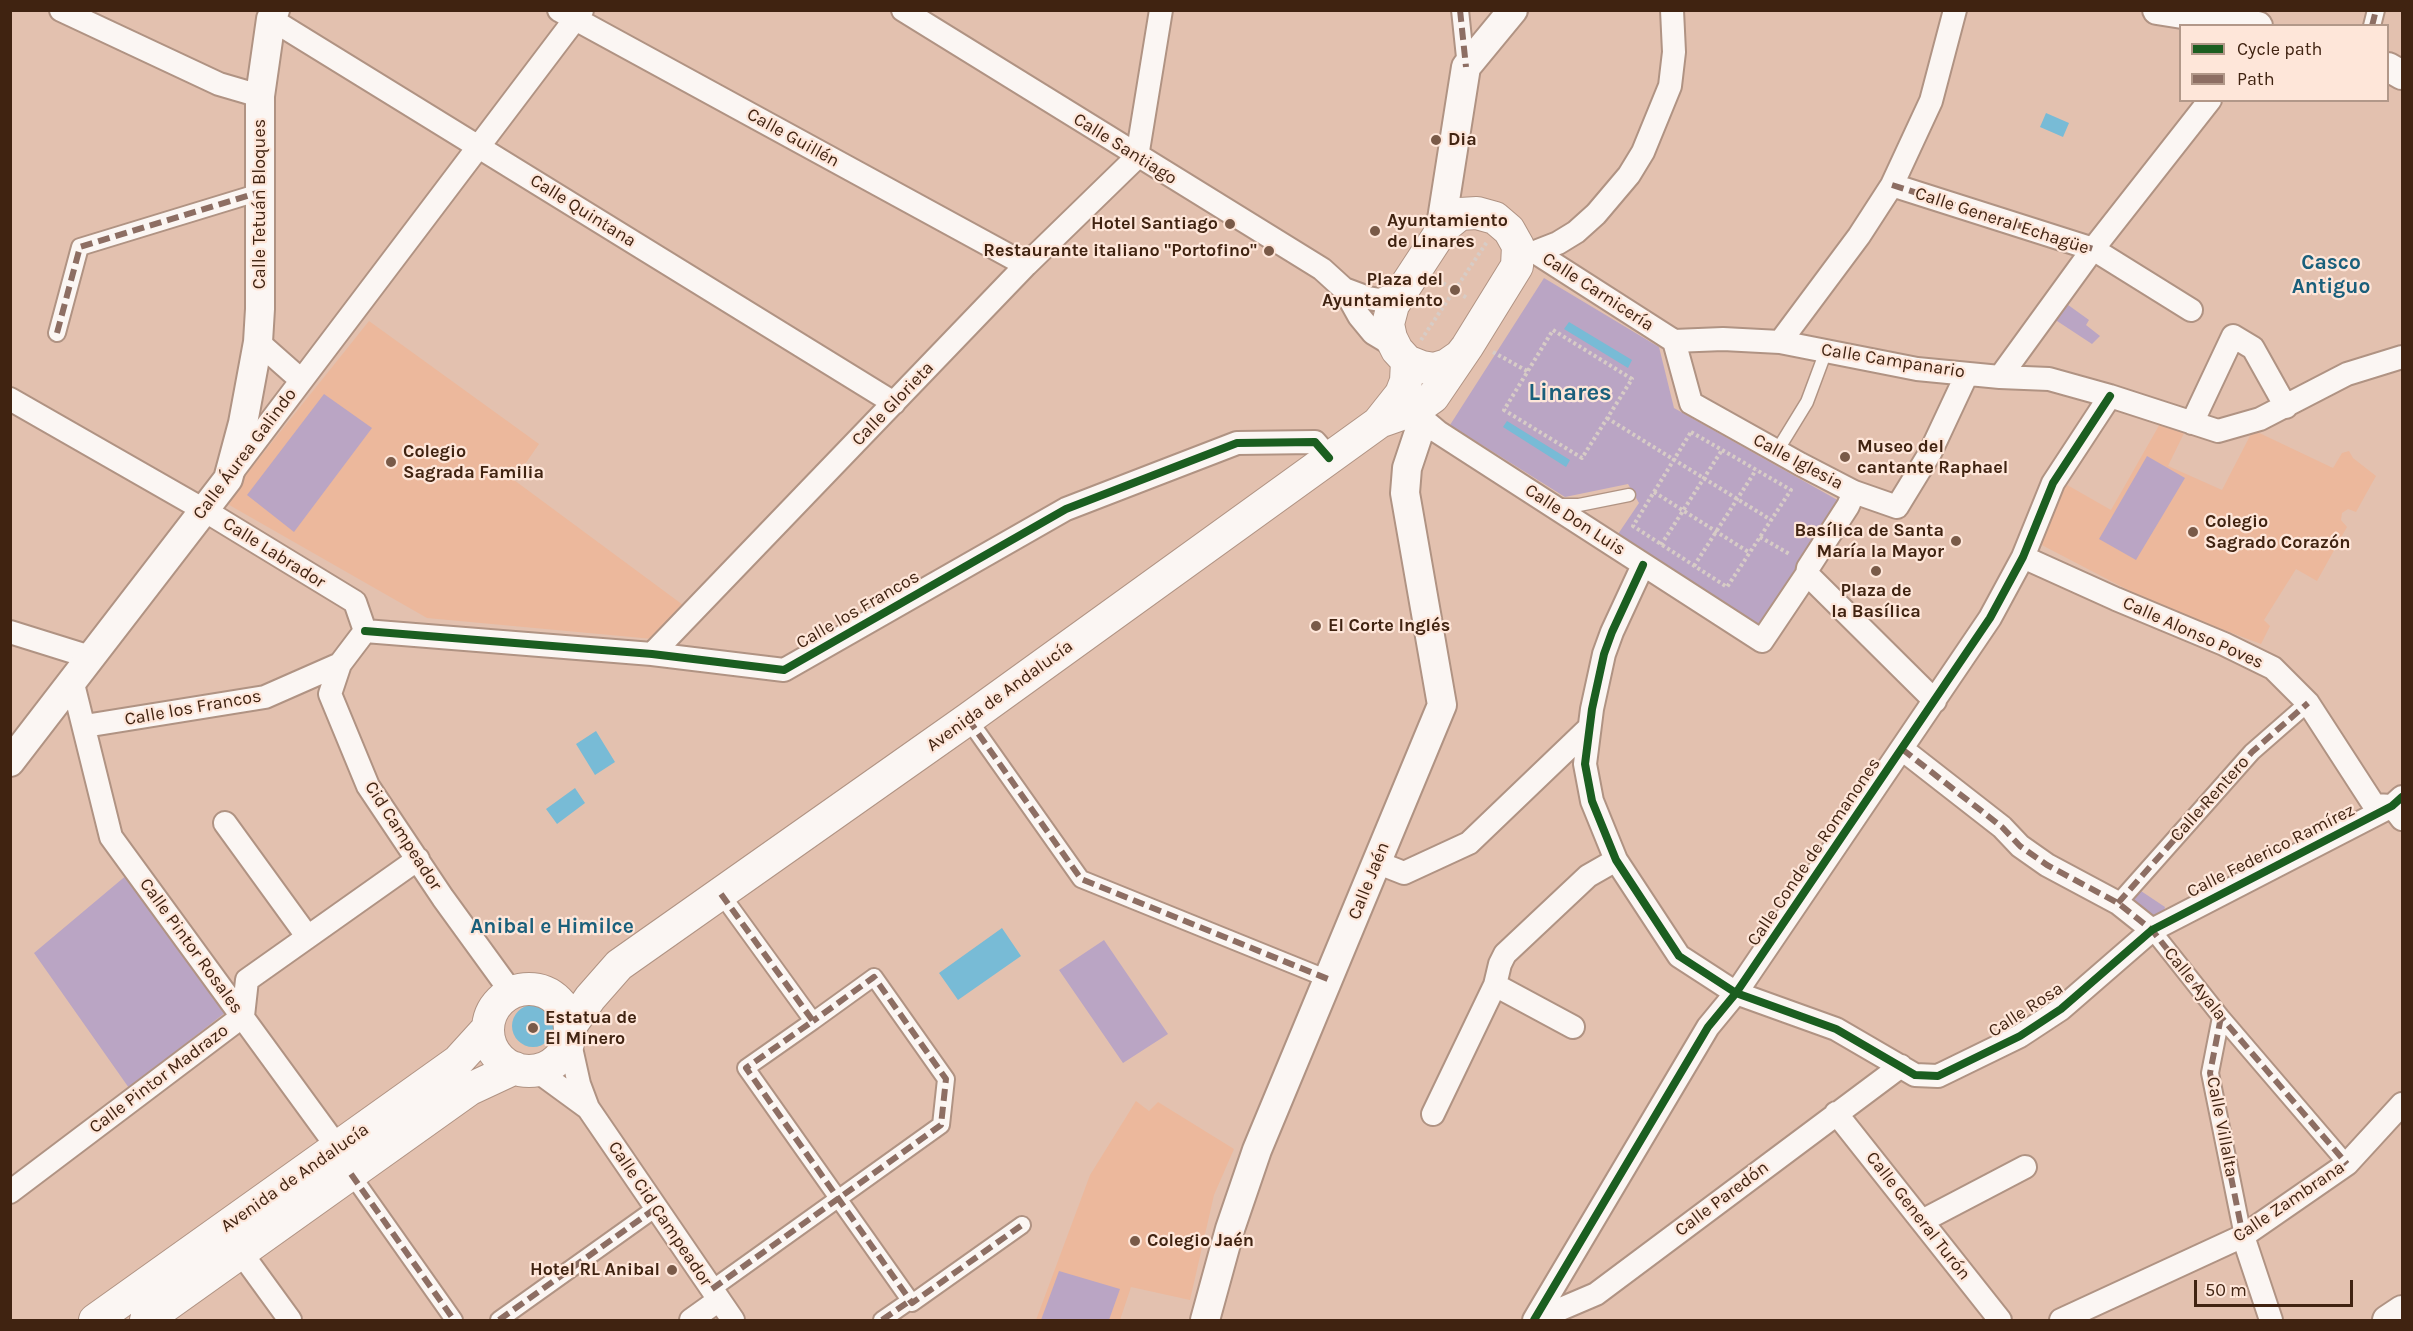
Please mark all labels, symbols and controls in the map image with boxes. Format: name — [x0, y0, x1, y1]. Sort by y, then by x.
legend — [2179, 24, 2389, 102]
text: Cycle path — [2237, 38, 2322, 60]
text: Path — [2237, 68, 2275, 90]
street label: Calle Guillén — [743, 104, 843, 172]
street label: Calle Santiago — [1069, 109, 1181, 189]
street label: Calle Tetuán Bloques — [249, 119, 271, 289]
place label: Dia — [1448, 129, 1477, 151]
marker: Dia — [1429, 133, 1443, 147]
street label: Calle Quintana — [526, 170, 640, 252]
street label: Calle General Echagüe — [1912, 183, 2092, 259]
place label: Ayuntamiento de Linares — [1387, 210, 1508, 252]
place label: Hotel Santiago — [1091, 213, 1218, 235]
marker: Hotel Santiago — [1223, 217, 1237, 231]
marker: Ayuntamiento de Linares — [1368, 224, 1382, 238]
place label: Restaurante italiano "Portofino" — [983, 240, 1257, 262]
marker: Restaurante italiano "Portofino" — [1262, 244, 1276, 258]
street label: Calle Carnicería — [1538, 248, 1658, 336]
district label: Casco Antiguo — [2292, 250, 2370, 300]
place label: Plaza del Ayuntamiento — [1322, 269, 1443, 312]
marker: Plaza del Ayuntamiento — [1448, 283, 1462, 297]
street label: Calle Campanario — [1820, 339, 1966, 383]
street label: Calle Glorieta — [847, 357, 939, 451]
district label: Linares — [1528, 379, 1612, 407]
street label: Calle Áurea Galindo — [189, 384, 301, 524]
street label: Calle Iglesia — [1749, 429, 1847, 495]
place label: Museo del cantante Raphael — [1857, 436, 2008, 478]
place label: Colegio Sagrada Familia — [403, 441, 544, 484]
marker: Museo del cantante Raphael — [1838, 450, 1852, 464]
marker: Colegio Sagrada Familia — [384, 455, 398, 469]
street label: Calle Don Luis — [1521, 479, 1629, 561]
place label: Colegio Sagrado Corazón — [2205, 511, 2350, 554]
street label: Calle Labrador — [219, 513, 329, 593]
place label: Basílica de Santa María la Mayor — [1794, 520, 1944, 562]
marker: Colegio Sagrado Corazón — [2186, 525, 2200, 539]
marker: Basílica de Santa María la Mayor — [1949, 534, 1963, 548]
marker: Plaza de la Basílica — [1869, 564, 1883, 578]
street label: Calle los Francos — [793, 566, 923, 654]
place label: Plaza de la Basílica — [1831, 580, 1921, 622]
street label: Calle Alonso Poves — [2119, 592, 2267, 674]
place label: El Corte Inglés — [1328, 615, 1450, 637]
marker: El Corte Inglés — [1309, 619, 1323, 633]
street label: Avenida de Andalucía — [923, 636, 1077, 756]
street label: Calle los Francos — [123, 685, 263, 731]
street label: Calle Rentero — [2166, 752, 2254, 846]
street label: Calle Conde de Romanones — [1743, 754, 1885, 950]
street label: Cid Campeador — [360, 777, 446, 895]
street label: Calle Federico Ramírez — [2184, 799, 2358, 903]
street label: Calle Jaén — [1344, 839, 1394, 923]
street label: Calle Pintor Rosales — [135, 874, 247, 1018]
district label: Anibal e Himilce — [470, 914, 634, 940]
street label: Calle Ayala — [2159, 943, 2231, 1025]
street label: Calle Rosa — [1985, 978, 2067, 1042]
place label: Estatua de El Minero — [545, 1007, 637, 1050]
street label: Calle Pintor Madrazo — [85, 1020, 233, 1138]
marker: Estatua de El Minero — [526, 1021, 540, 1035]
street label: Calle Villalta — [2202, 1075, 2242, 1179]
street label: Avenida de Andalucía — [217, 1119, 373, 1237]
street label: Calle Cid Campeador — [603, 1137, 717, 1291]
street label: Calle General Turón — [1861, 1147, 1975, 1285]
street label: Calle Paredón — [1671, 1157, 1773, 1241]
street label: Calle Zambrana — [2229, 1157, 2349, 1247]
place label: Colegio Jaén — [1147, 1230, 1254, 1252]
marker: Colegio Jaén — [1128, 1234, 1142, 1248]
place label: Hotel RL Anibal — [530, 1259, 660, 1281]
marker: Hotel RL Anibal — [665, 1263, 679, 1277]
scale bar — [2197, 1268, 2356, 1306]
text: 50 m — [2205, 1279, 2247, 1301]

